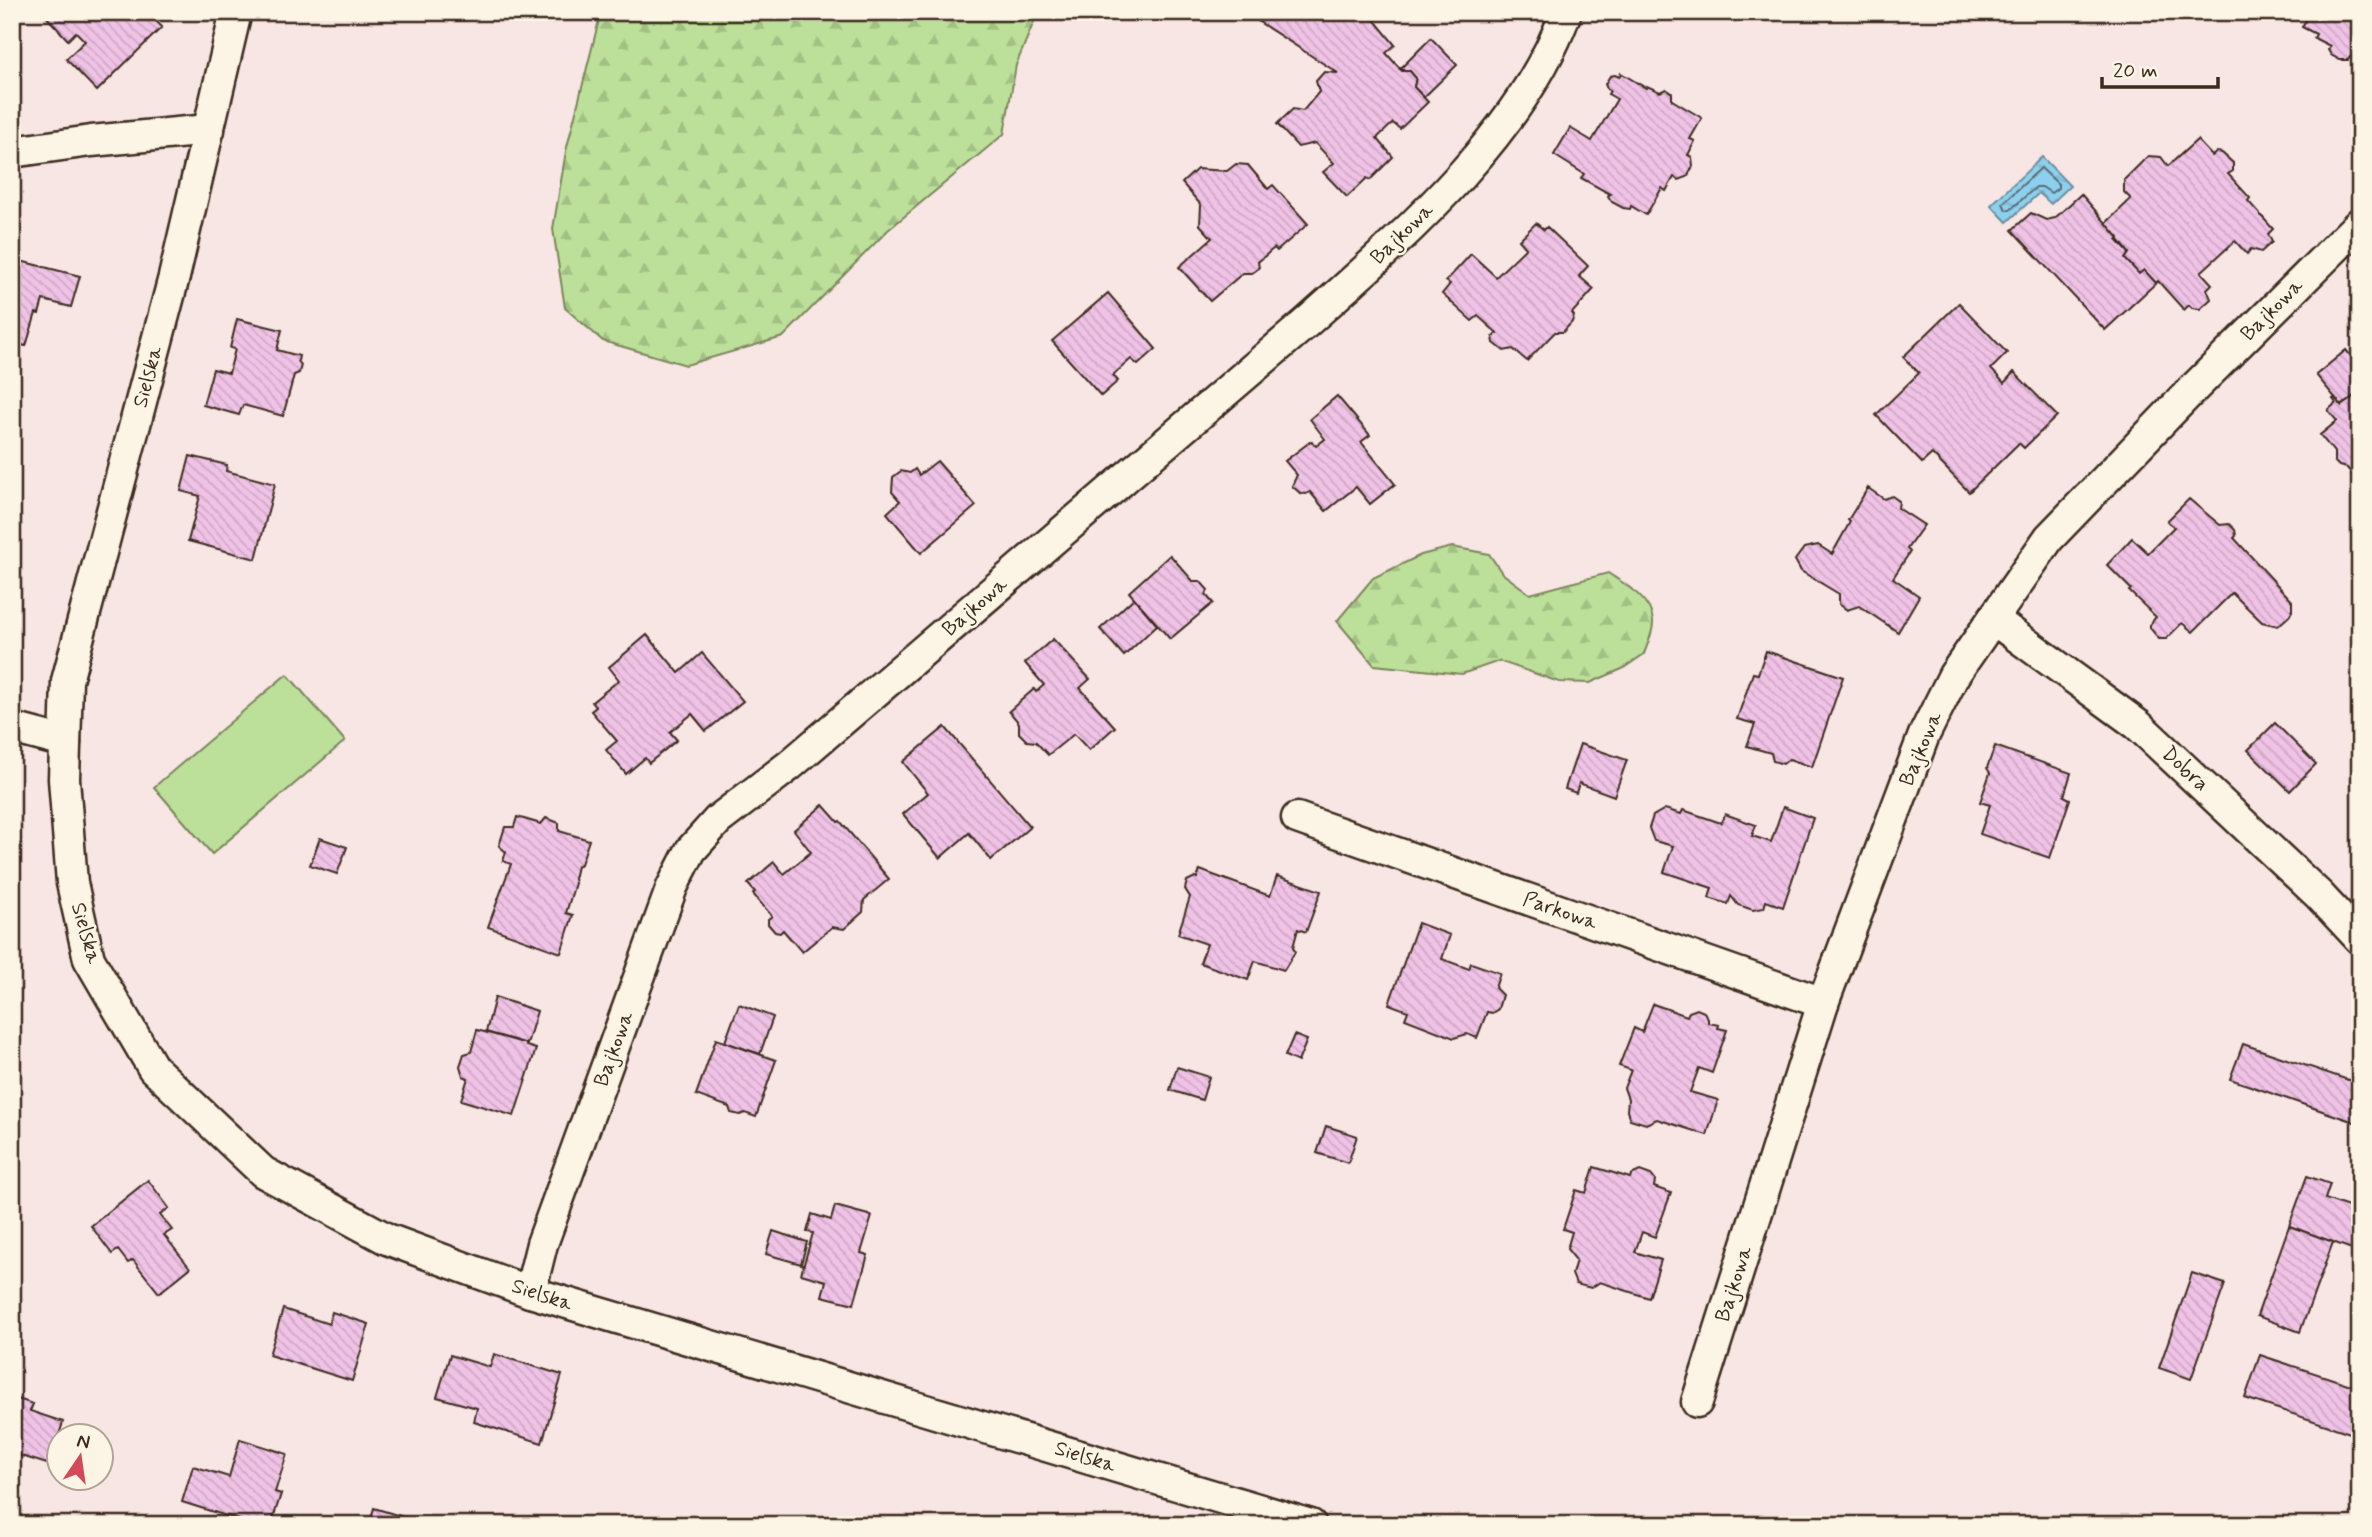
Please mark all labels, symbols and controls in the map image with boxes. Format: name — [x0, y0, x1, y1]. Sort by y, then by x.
scale bar — [2102, 46, 2218, 90]
text: 20 m — [2113, 57, 2158, 85]
street label: Bajkowa — [1364, 197, 1440, 271]
street label: Bajkowa — [2235, 272, 2310, 347]
street label: Sielska — [126, 343, 170, 411]
street label: Bajkowa — [936, 571, 1014, 643]
street label: Bajkowa — [1893, 707, 1949, 790]
street label: Dobra — [2155, 740, 2215, 798]
street label: Parkowa — [1519, 885, 1601, 937]
street label: Sielska — [64, 899, 108, 967]
street label: Bajkowa — [588, 1007, 641, 1090]
street label: Bajkowa — [1709, 1242, 1759, 1325]
street label: Sielska — [508, 1272, 576, 1318]
north arrow — [46, 1422, 116, 1492]
text: N — [75, 1428, 92, 1456]
street label: Sielska — [1051, 1434, 1119, 1480]

